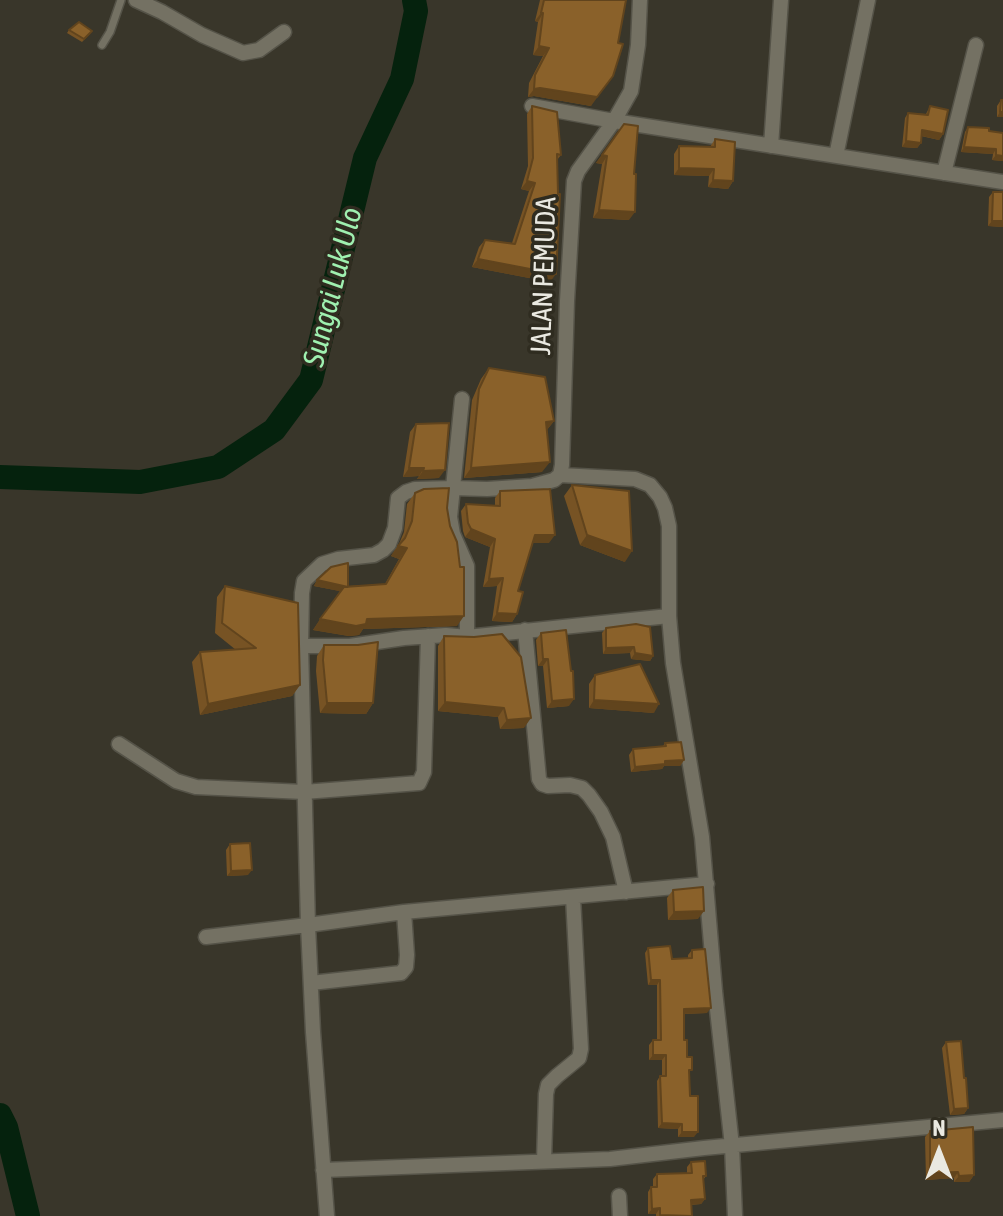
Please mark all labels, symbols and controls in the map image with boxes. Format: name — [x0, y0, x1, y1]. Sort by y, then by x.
street label: JALAN PEMUDA — [524, 197, 564, 355]
water label: Sungai Luk Ulo — [296, 204, 370, 370]
north arrow — [899, 1112, 979, 1192]
text: N — [933, 1115, 945, 1141]

